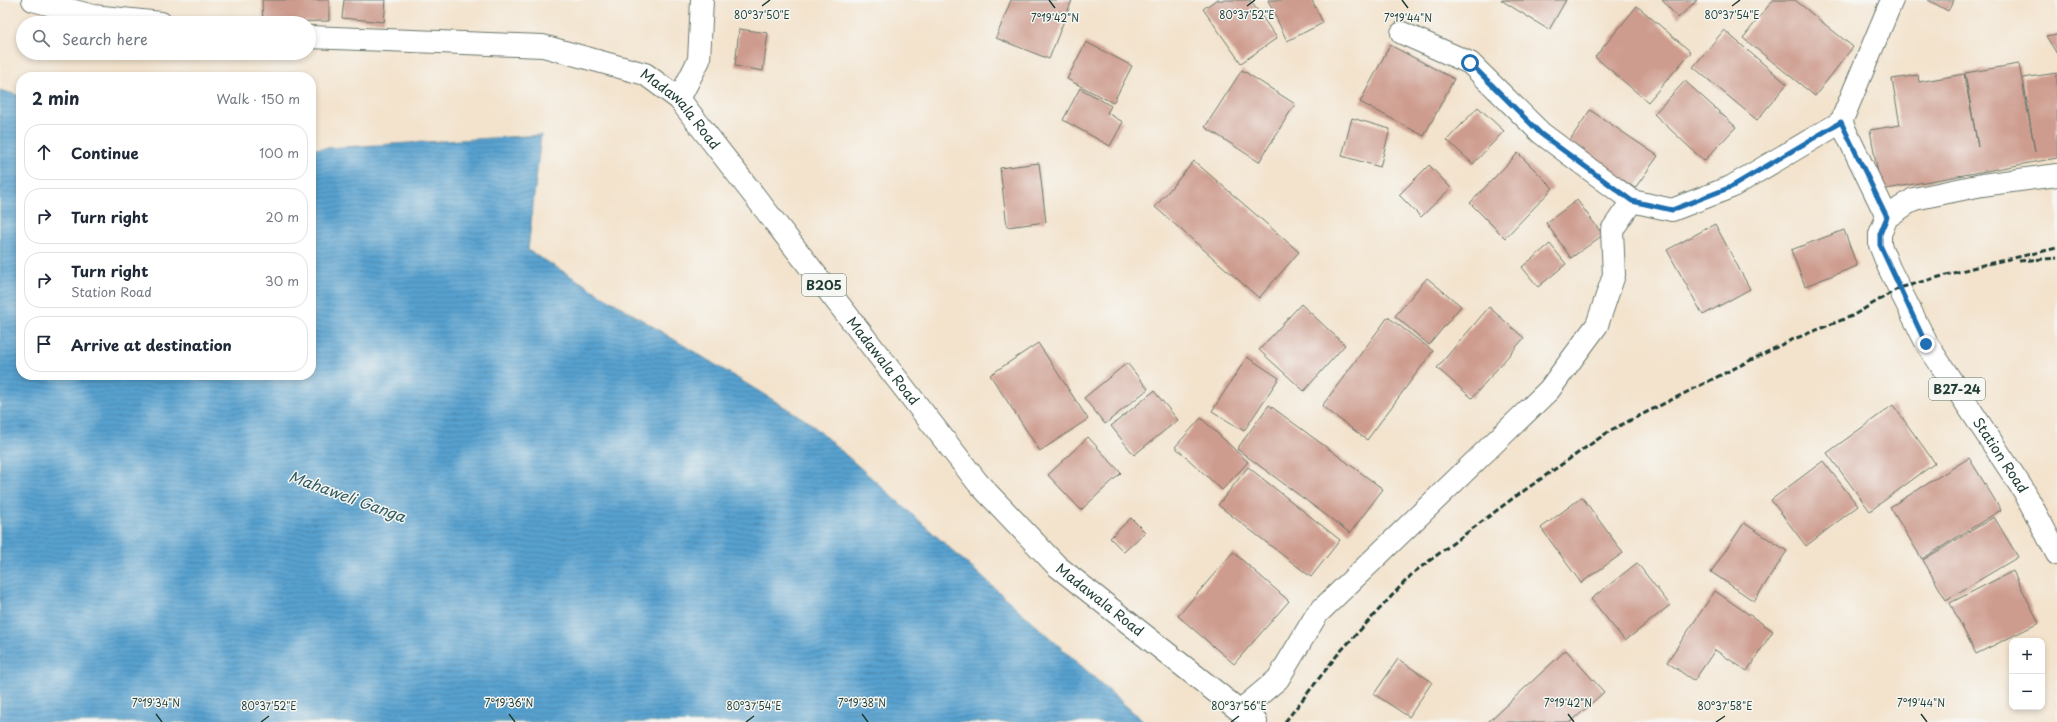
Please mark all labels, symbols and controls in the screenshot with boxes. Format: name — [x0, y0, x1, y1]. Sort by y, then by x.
text: 80°37'50"E — [734, 7, 790, 22]
text: 80°37'52"E — [1219, 7, 1275, 22]
text: 80°37'54"E — [1704, 7, 1760, 22]
text: 7°19'42"N — [1031, 10, 1079, 25]
text: 7°19'44"N — [1384, 10, 1432, 25]
search box — [16, 16, 316, 60]
icon: search — [30, 27, 52, 49]
text: Search here — [62, 27, 148, 50]
route start — [1461, 54, 1479, 72]
street label: Madawala Road — [636, 63, 725, 154]
text: 2 min — [32, 85, 79, 111]
text: Walk · 150 m — [216, 89, 300, 108]
icon: ahead — [33, 141, 55, 163]
text: Continue — [71, 141, 139, 164]
text: 100 m — [259, 143, 299, 162]
icon: right — [33, 205, 55, 227]
text: Turn right — [71, 205, 148, 228]
text: 20 m — [265, 207, 299, 226]
text: Turn right — [71, 259, 148, 282]
icon: right — [33, 269, 55, 291]
text: 30 m — [265, 271, 299, 290]
road number: B205 — [802, 274, 846, 296]
text: Station Road — [71, 282, 152, 301]
street label: Madawala Road — [842, 312, 924, 409]
icon: arrive — [33, 333, 55, 355]
text: Arrive at destination — [71, 333, 232, 356]
route end — [1917, 335, 1935, 353]
road number: B27-24 — [1929, 378, 1985, 400]
street label: Station Road — [1968, 413, 2034, 497]
water label: Mahaweli Ganga — [286, 464, 410, 528]
street label: Madawala Road — [1052, 558, 1149, 641]
map controls — [2009, 638, 2045, 710]
button: + — [2009, 638, 2045, 674]
button: − — [2009, 674, 2045, 710]
text: 7°19'34"N — [132, 695, 180, 710]
text: 7°19'36"N — [485, 695, 533, 710]
text: 7°19'38"N — [838, 695, 886, 710]
text: 7°19'42"N — [1544, 695, 1592, 710]
text: 7°19'44"N — [1897, 695, 1945, 710]
text: 80°37'52"E — [241, 698, 297, 713]
text: 80°37'54"E — [726, 698, 782, 713]
text: 80°37'56"E — [1211, 698, 1267, 713]
text: 80°37'58"E — [1697, 698, 1753, 713]

